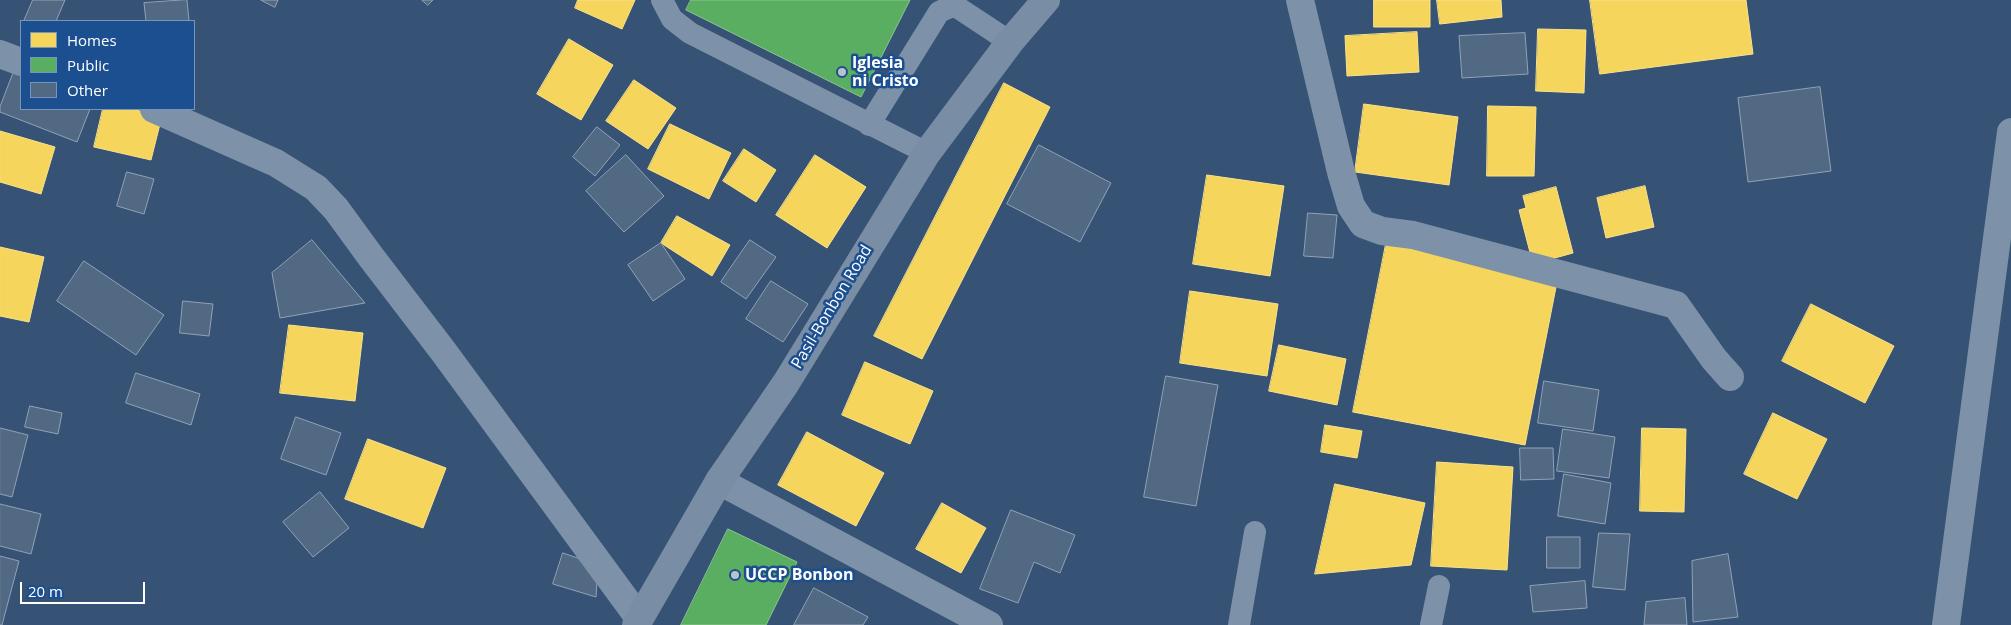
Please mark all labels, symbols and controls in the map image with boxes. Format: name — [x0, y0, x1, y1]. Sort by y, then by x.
legend — [20, 20, 195, 110]
text: Homes — [67, 30, 117, 50]
place label: Iglesia ni Cristo — [852, 53, 919, 91]
text: Public — [67, 55, 109, 75]
marker: Iglesia ni Cristo — [836, 66, 848, 78]
text: Other — [67, 80, 108, 100]
street label: Pasil-Bonbon Road — [788, 242, 876, 372]
place label: UCCP Bonbon — [745, 565, 853, 585]
marker: UCCP Bonbon — [729, 569, 741, 581]
scale bar — [22, 572, 148, 604]
text: 20 m — [28, 581, 63, 601]

